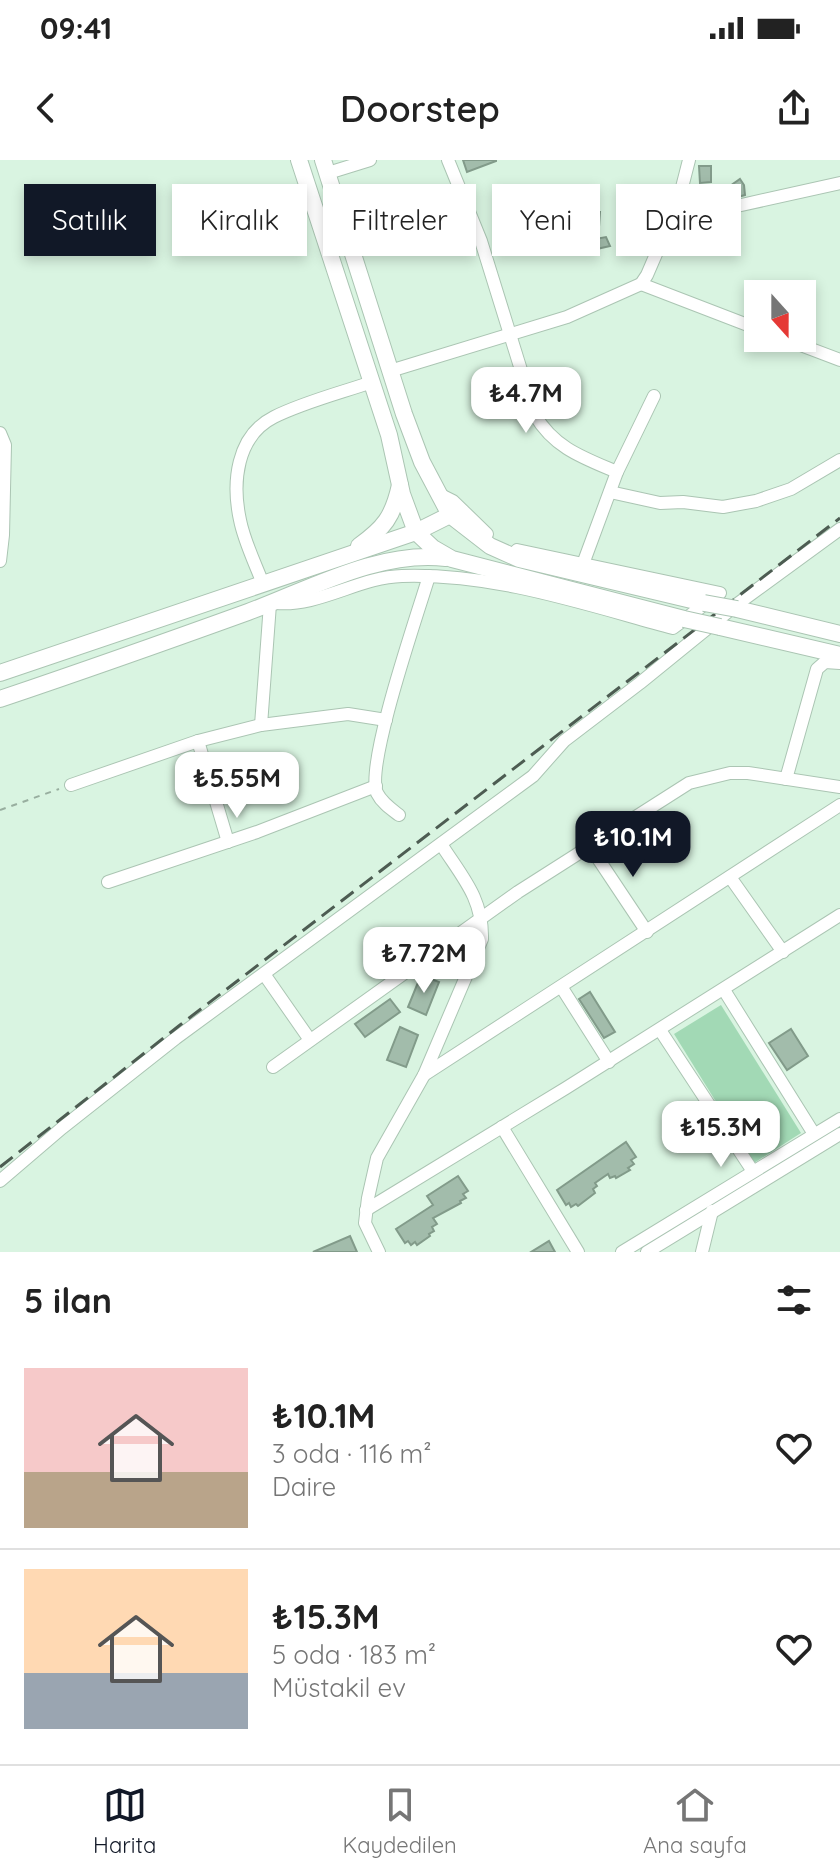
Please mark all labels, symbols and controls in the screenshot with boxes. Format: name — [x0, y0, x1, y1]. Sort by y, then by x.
text: 09:41 — [40, 9, 112, 47]
icon: back — [24, 86, 68, 130]
text: Doorstep — [340, 86, 500, 131]
icon: share — [772, 86, 816, 130]
chip: Satılık — [24, 184, 156, 256]
chip: Kiralık — [172, 184, 307, 256]
chip: Filtreler — [323, 184, 476, 256]
chip: Yeni — [492, 184, 600, 256]
chip: Daire — [616, 184, 741, 256]
north arrow — [744, 280, 816, 352]
map controls — [744, 280, 816, 352]
pin: ₺4.7M — [470, 367, 582, 435]
text: ₺4.7M — [489, 376, 563, 409]
pin: ₺5.55M — [172, 752, 302, 820]
text: ₺5.55M — [193, 761, 281, 794]
pin: ₺10.1M — [568, 811, 698, 879]
text: ₺10.1M — [593, 820, 673, 853]
pin: ₺7.72M — [359, 927, 489, 995]
text: ₺7.72M — [381, 936, 467, 969]
pin: ₺15.3M — [656, 1101, 786, 1169]
text: ₺15.3M — [680, 1110, 762, 1143]
icon: filters — [772, 1278, 816, 1322]
text: 5 ilan — [24, 1279, 112, 1322]
text: ₺10.1M — [272, 1394, 375, 1437]
icon: home — [88, 1400, 184, 1496]
icon: heart — [772, 1426, 816, 1470]
text: 3 oda · 116 m² — [272, 1437, 431, 1470]
text: Daire — [272, 1470, 336, 1503]
text: ₺15.3M — [272, 1595, 380, 1638]
icon: home — [88, 1601, 184, 1697]
icon: heart — [772, 1627, 816, 1671]
text: 5 oda · 183 m² — [272, 1638, 436, 1671]
text: Müstakil ev — [272, 1671, 406, 1704]
tab: Harita — [93, 1783, 156, 1859]
tab: Kaydedilen — [342, 1783, 457, 1859]
tab: Ana sayfa — [643, 1783, 747, 1859]

